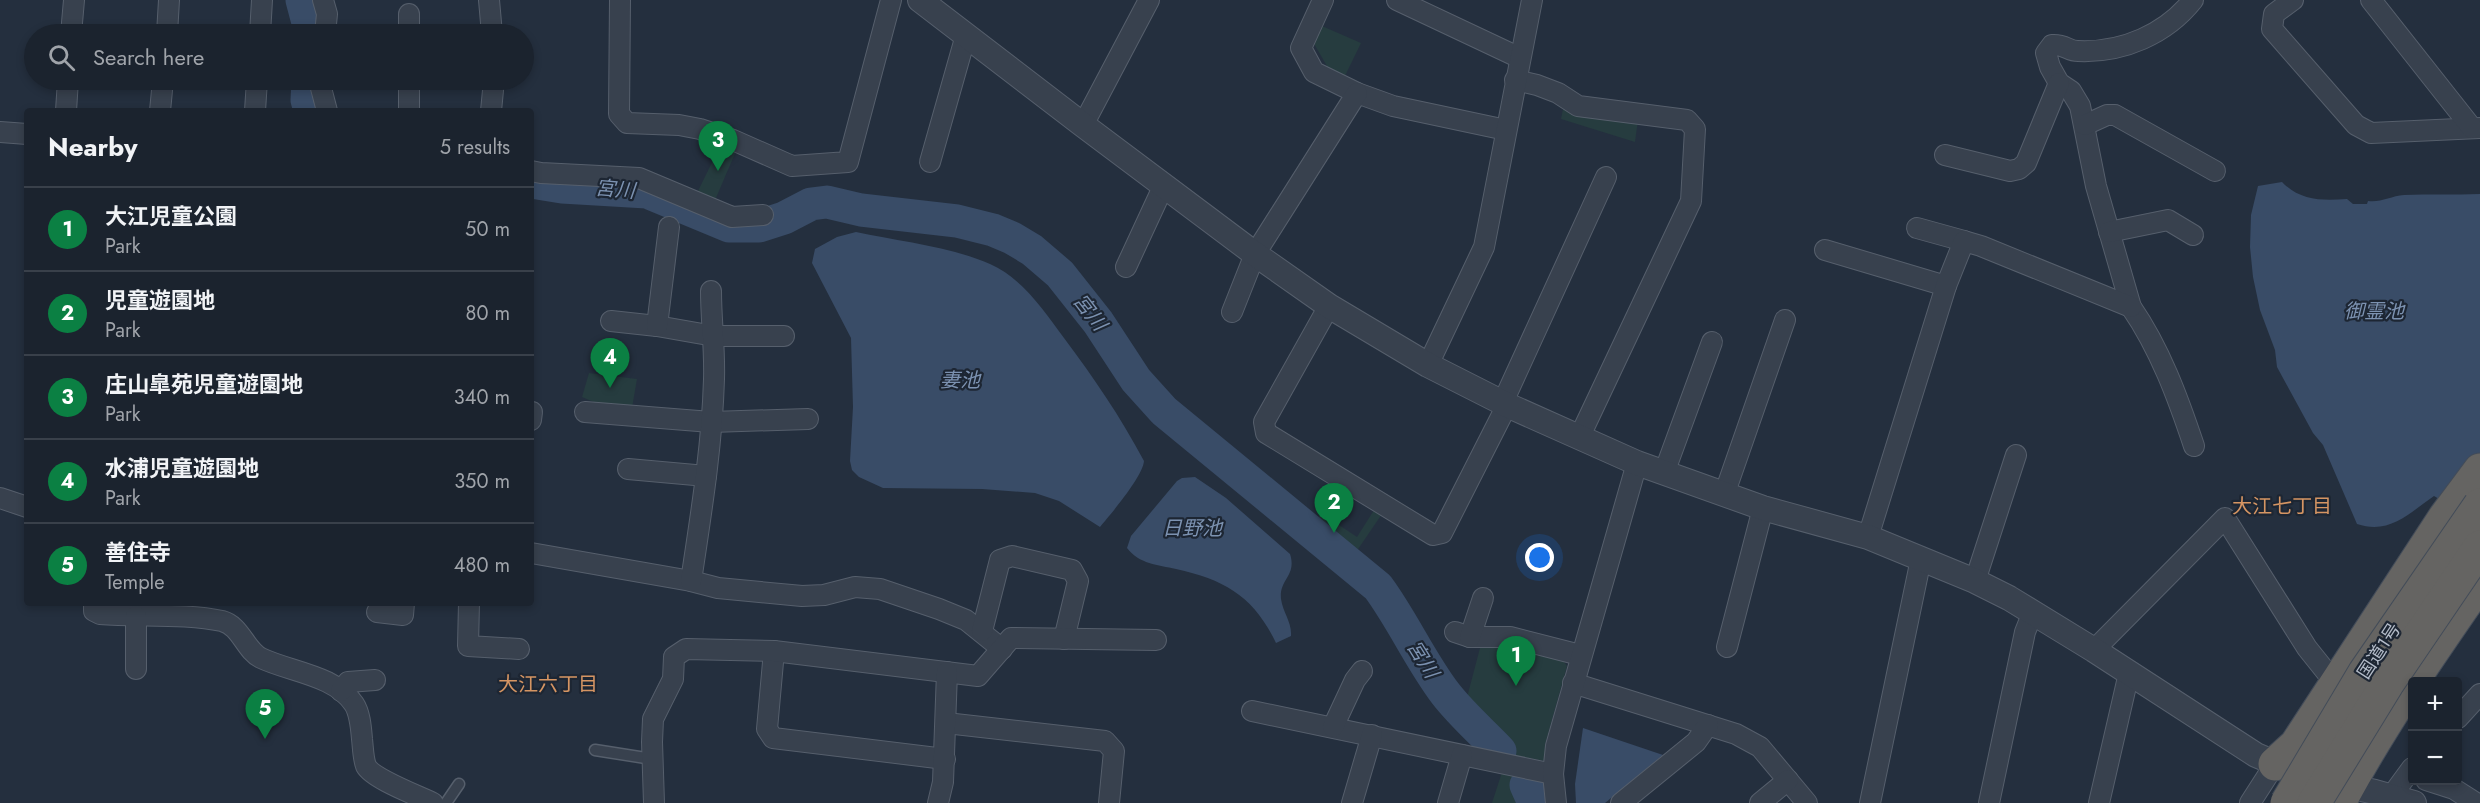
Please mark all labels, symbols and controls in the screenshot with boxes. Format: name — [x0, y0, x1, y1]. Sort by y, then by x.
search box — [24, 24, 534, 90]
icon: search — [45, 41, 78, 74]
text: Search here — [93, 41, 204, 73]
pin: 3 — [698, 122, 738, 171]
text: Nearby — [48, 128, 137, 166]
text: 5 results — [440, 133, 510, 162]
water label: 宮川 — [594, 173, 638, 206]
text: 大江児童公園 — [105, 200, 237, 232]
text: 1 — [62, 215, 73, 244]
text: 50 m — [465, 215, 510, 244]
text: Park — [105, 232, 141, 261]
text: 児童遊園地 — [105, 284, 215, 316]
water label: 宮川 — [1066, 288, 1115, 339]
water label: 御霊池 — [2344, 297, 2406, 326]
text: 2 — [61, 299, 74, 328]
text: 80 m — [465, 299, 510, 328]
text: Park — [105, 316, 141, 345]
pin: 4 — [590, 338, 630, 388]
water label: 妻池 — [940, 366, 982, 395]
text: 庄山皐苑児童遊園地 — [105, 368, 303, 400]
text: 3 — [61, 383, 74, 412]
text: 340 m — [454, 383, 510, 412]
text: Park — [105, 400, 141, 429]
text: 水浦児童遊園地 — [105, 452, 259, 484]
text: 4 — [61, 467, 74, 496]
text: 350 m — [454, 467, 510, 496]
text: Park — [105, 484, 141, 513]
pin: 2 — [1314, 484, 1354, 533]
district label: 大江七丁目 — [2232, 492, 2332, 521]
water label: 日野池 — [1162, 514, 1224, 543]
text: 善住寺 — [105, 536, 171, 568]
your location — [1525, 543, 1554, 572]
text: 5 — [61, 551, 74, 580]
text: 480 m — [454, 551, 510, 580]
text: Temple — [105, 568, 165, 597]
street label: 国道1号 — [2351, 618, 2407, 684]
water label: 宮川 — [1400, 635, 1447, 686]
pin: 1 — [1496, 636, 1536, 686]
district label: 大江六丁目 — [498, 670, 598, 699]
map controls — [2408, 677, 2462, 785]
button: + — [2408, 677, 2462, 731]
pin: 5 — [246, 690, 284, 739]
button: − — [2408, 731, 2462, 785]

